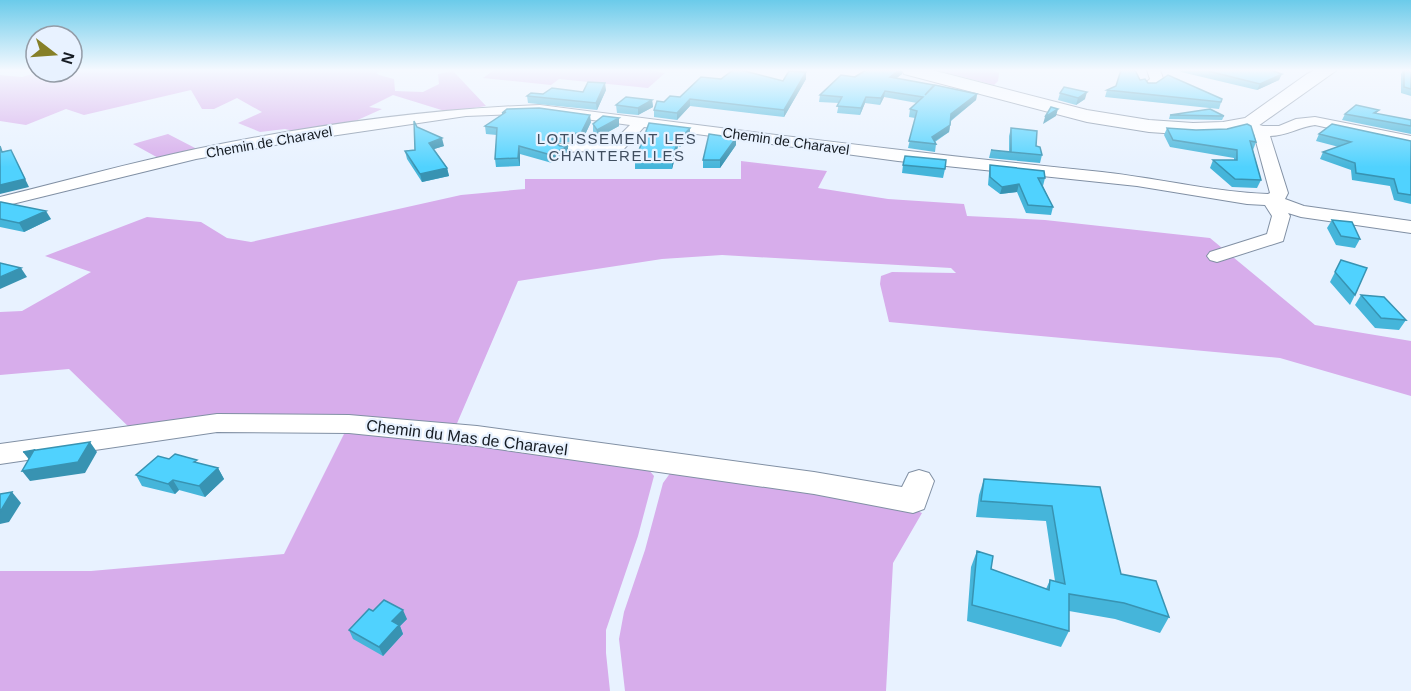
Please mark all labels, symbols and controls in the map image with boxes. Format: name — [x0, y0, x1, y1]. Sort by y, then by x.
north arrow — [24, 24, 84, 84]
text: N — [58, 50, 78, 66]
street label: Chemin de Charavel — [205, 123, 333, 161]
street label: Chemin de Charavel — [722, 124, 850, 158]
district label: LOTISSEMENT LES CHANTERELLES — [537, 130, 697, 164]
street label: Chemin du Mas de Charavel — [365, 417, 569, 458]

